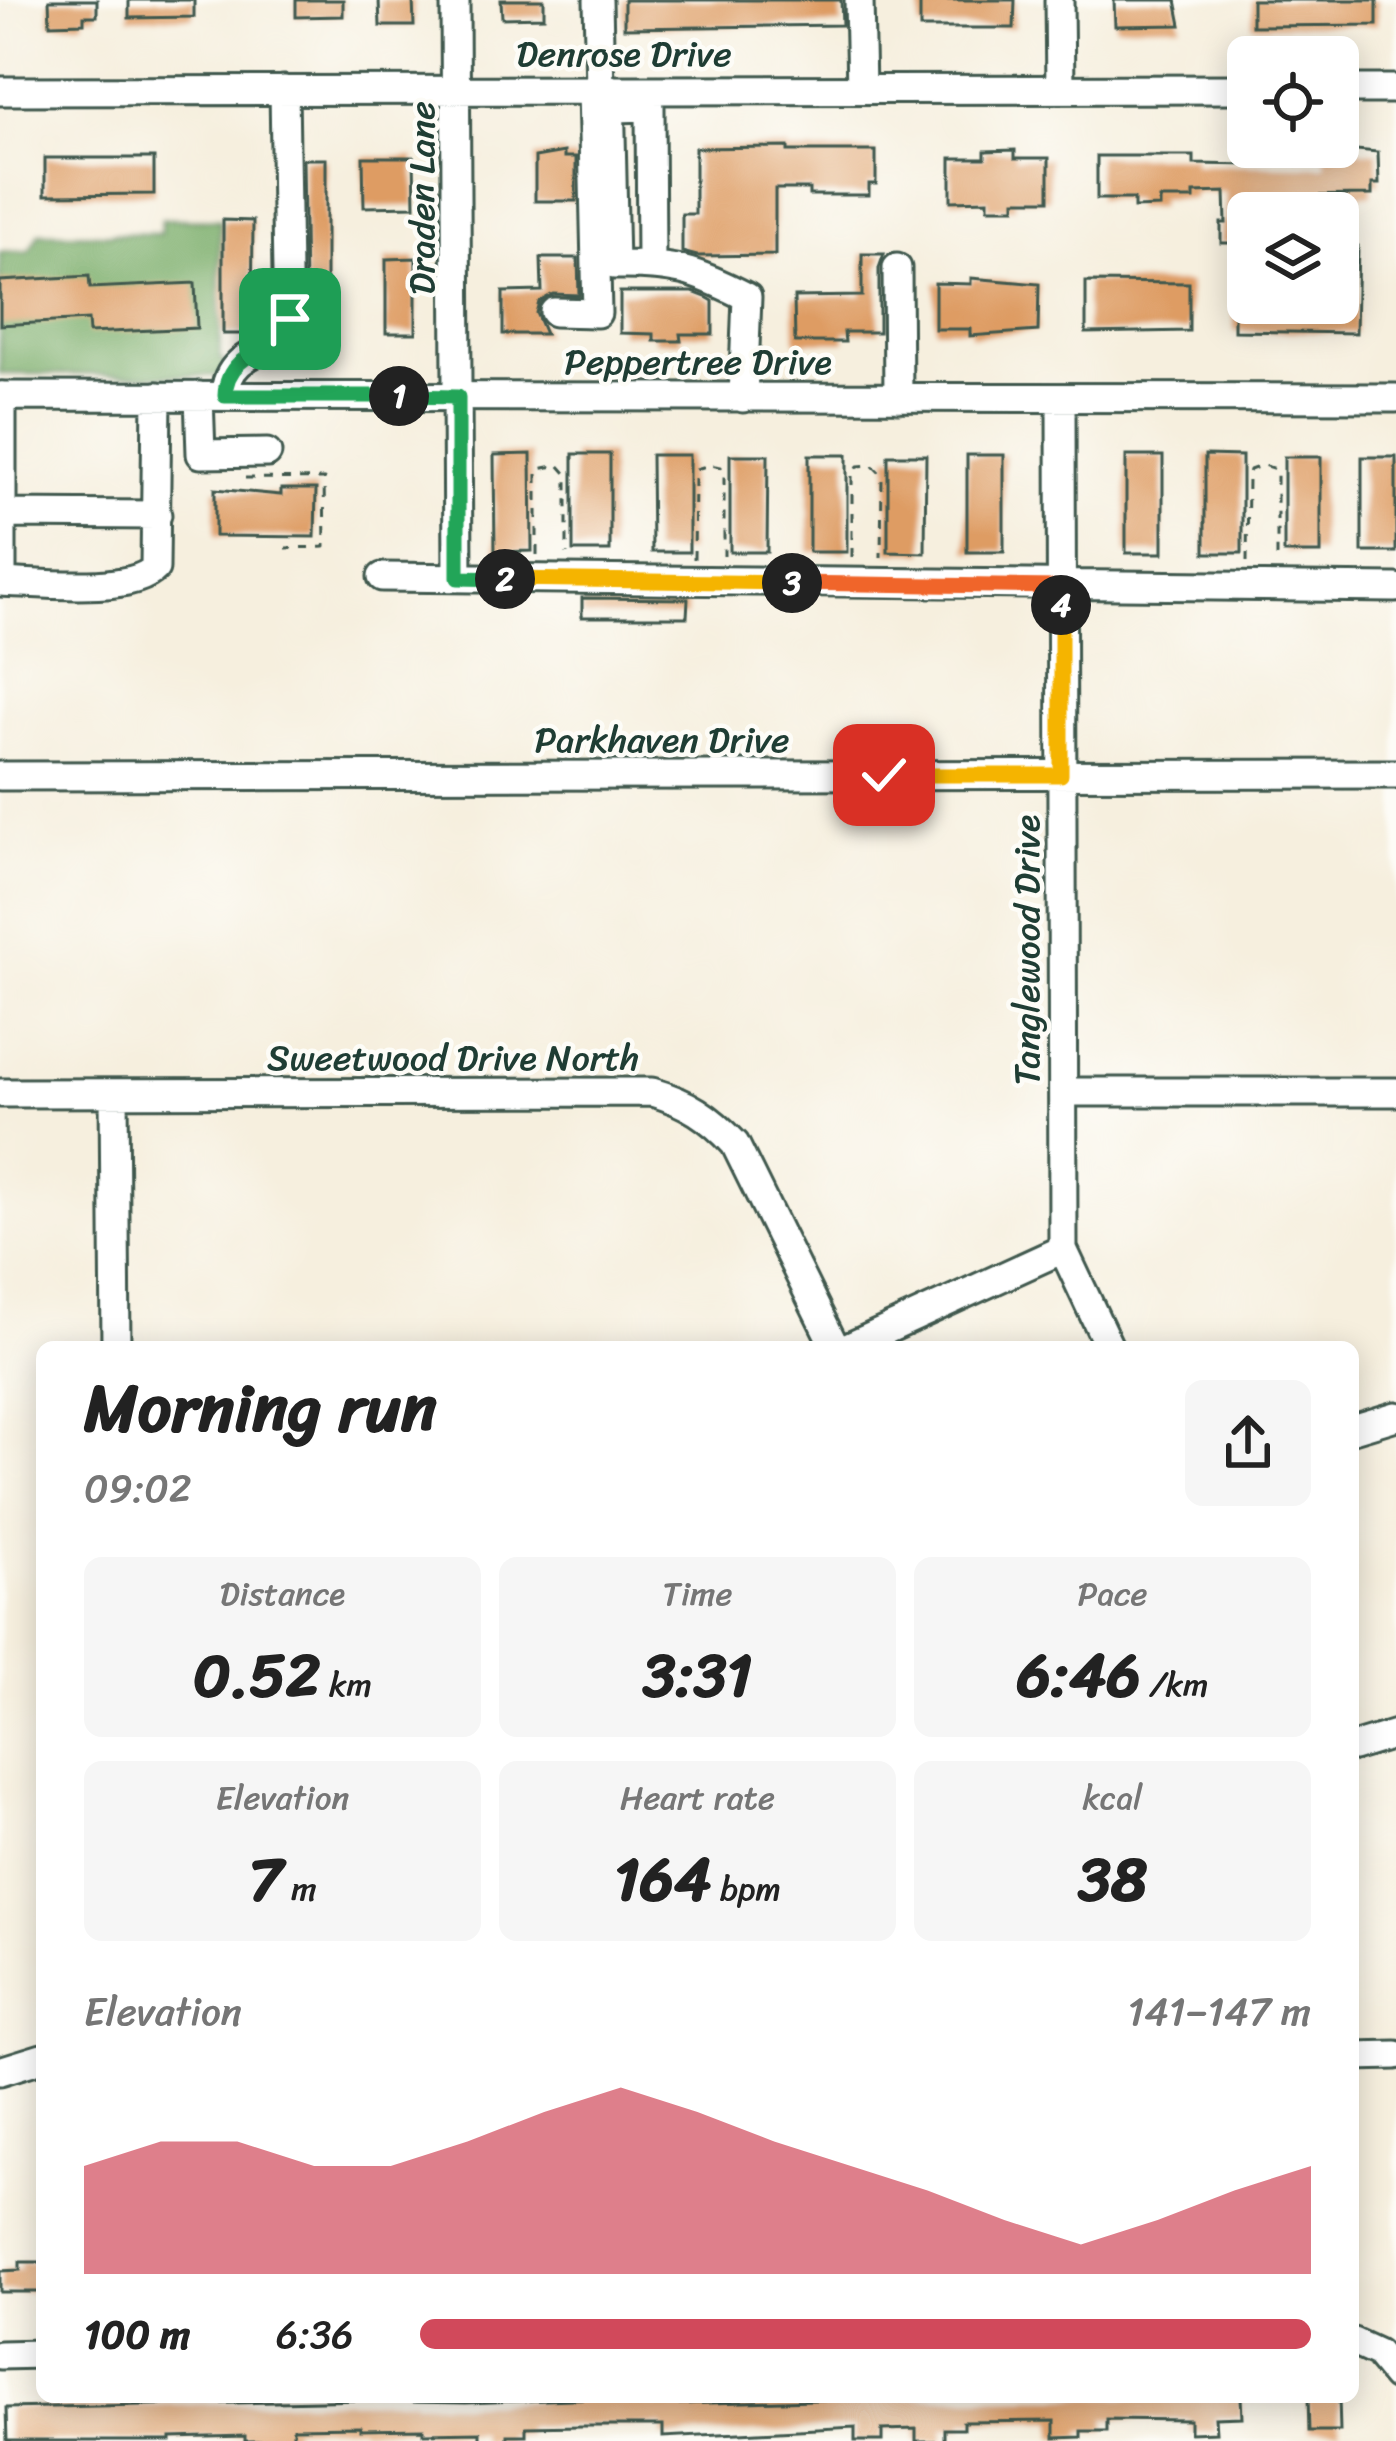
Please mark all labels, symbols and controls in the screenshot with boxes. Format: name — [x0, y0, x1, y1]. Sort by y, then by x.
street label: Denrose Drive — [516, 22, 732, 86]
map controls — [1227, 36, 1359, 324]
button: locate — [1227, 36, 1359, 168]
street label: Draden Lane — [390, 101, 454, 295]
button: layers — [1227, 192, 1359, 324]
pin — [239, 268, 341, 370]
icon: arrive — [257, 286, 323, 352]
street label: Peppertree Drive — [564, 330, 832, 394]
pin: 1 — [369, 366, 429, 426]
text: 1 — [392, 367, 406, 425]
pin: 2 — [475, 549, 535, 609]
text: 2 — [495, 550, 515, 608]
pin: 3 — [762, 553, 822, 613]
text: 3 — [783, 554, 801, 612]
pin: 4 — [1031, 575, 1091, 635]
text: 4 — [1051, 576, 1071, 634]
street label: Parkhaven Drive — [534, 708, 790, 772]
pin — [833, 724, 935, 826]
icon: check — [851, 742, 917, 808]
street label: Tanglewood Drive — [995, 815, 1059, 1085]
street label: Sweetwood Drive North — [267, 1026, 639, 1090]
text: Morning run — [84, 1350, 437, 1467]
button: share — [1185, 1380, 1311, 1506]
text: 09:02 — [84, 1454, 192, 1523]
text: Distance — [220, 1565, 345, 1623]
text: Time — [663, 1565, 732, 1623]
text: Pace — [1077, 1565, 1148, 1623]
text: 0.52 — [193, 1623, 320, 1729]
text: 3:31 — [643, 1623, 752, 1729]
text: 6:46 — [1017, 1623, 1140, 1729]
text: km — [320, 1656, 372, 1714]
text: /km — [1140, 1656, 1208, 1714]
text: Elevation — [216, 1769, 349, 1827]
text: Heart rate — [620, 1769, 775, 1827]
text: kcal — [1083, 1769, 1142, 1827]
text: 7 — [248, 1827, 283, 1933]
text: 164 — [614, 1827, 711, 1933]
text: 38 — [1078, 1827, 1147, 1933]
text: m — [283, 1860, 317, 1918]
text: bpm — [711, 1860, 781, 1918]
text: Elevation — [84, 1977, 242, 2046]
text: 141–147 m — [1128, 1977, 1311, 2046]
text: 100 m — [84, 2300, 190, 2369]
text: 6:36 — [276, 2300, 354, 2369]

